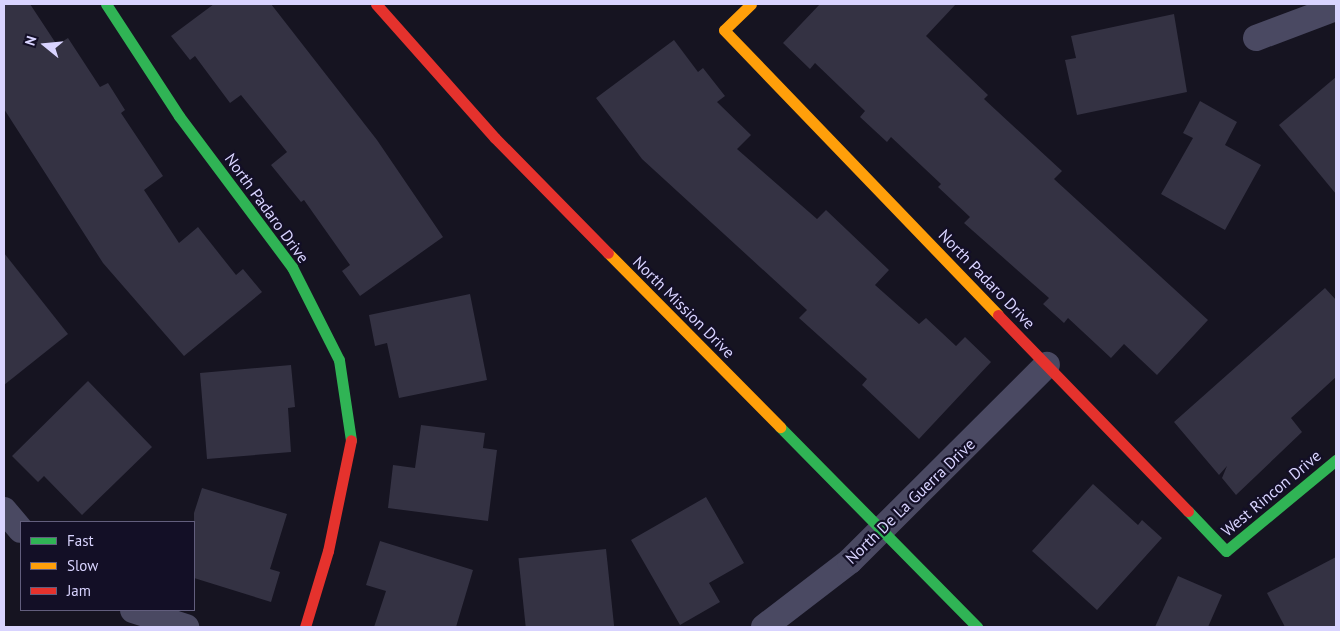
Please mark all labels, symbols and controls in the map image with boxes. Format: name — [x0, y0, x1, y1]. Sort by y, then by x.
north arrow — [20, 20, 70, 70]
text: N — [21, 34, 41, 48]
street label: North Padaro Drive — [221, 149, 313, 267]
street label: North Padaro Drive — [935, 225, 1039, 333]
street label: North Mission Drive — [629, 252, 739, 362]
street label: North De La Guerra Drive — [841, 434, 979, 568]
street label: West Rincon Drive — [1217, 446, 1325, 540]
legend — [20, 521, 195, 611]
text: Fast — [67, 531, 94, 550]
text: Slow — [67, 556, 98, 575]
text: Jam — [67, 581, 91, 600]

